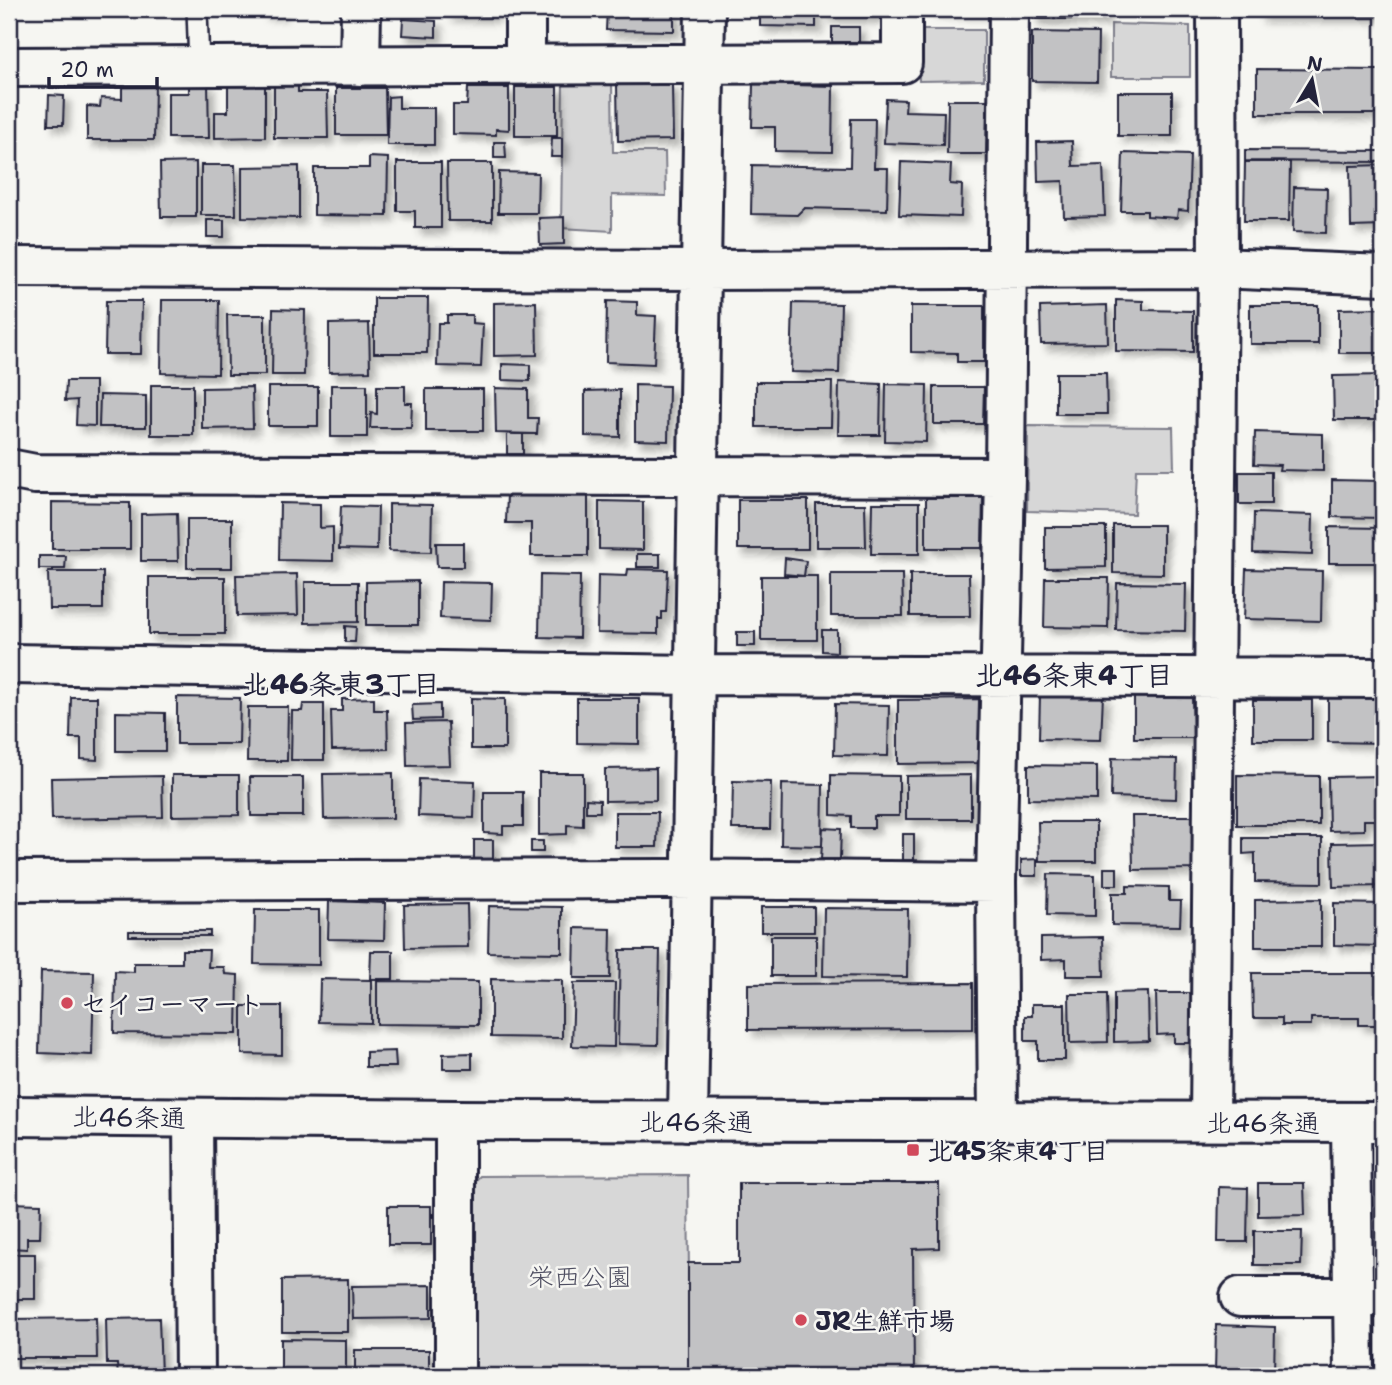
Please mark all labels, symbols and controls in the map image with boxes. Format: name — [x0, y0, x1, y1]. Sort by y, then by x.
scale bar — [49, 46, 158, 90]
north arrow — [1276, 46, 1346, 116]
text: N — [1305, 50, 1324, 77]
text: 20 m — [60, 56, 114, 84]
district label: 北46条東4丁目 — [975, 656, 1173, 694]
district label: 北46条東3丁目 — [242, 665, 440, 703]
place label: セイコーマート — [81, 986, 264, 1021]
marker: セイコーマート — [59, 995, 75, 1011]
street label: 北46条通 — [72, 1099, 186, 1135]
street label: 北46条通 — [639, 1104, 753, 1139]
street label: 北46条通 — [1206, 1105, 1320, 1140]
place label: 北45条東4丁目 — [927, 1133, 1109, 1168]
marker: 北45条東4丁目 — [905, 1142, 921, 1158]
park label: 栄西公園 — [528, 1259, 632, 1294]
place label: JR生鮮市場 — [815, 1303, 955, 1338]
marker: JR生鮮市場 — [793, 1312, 809, 1328]

